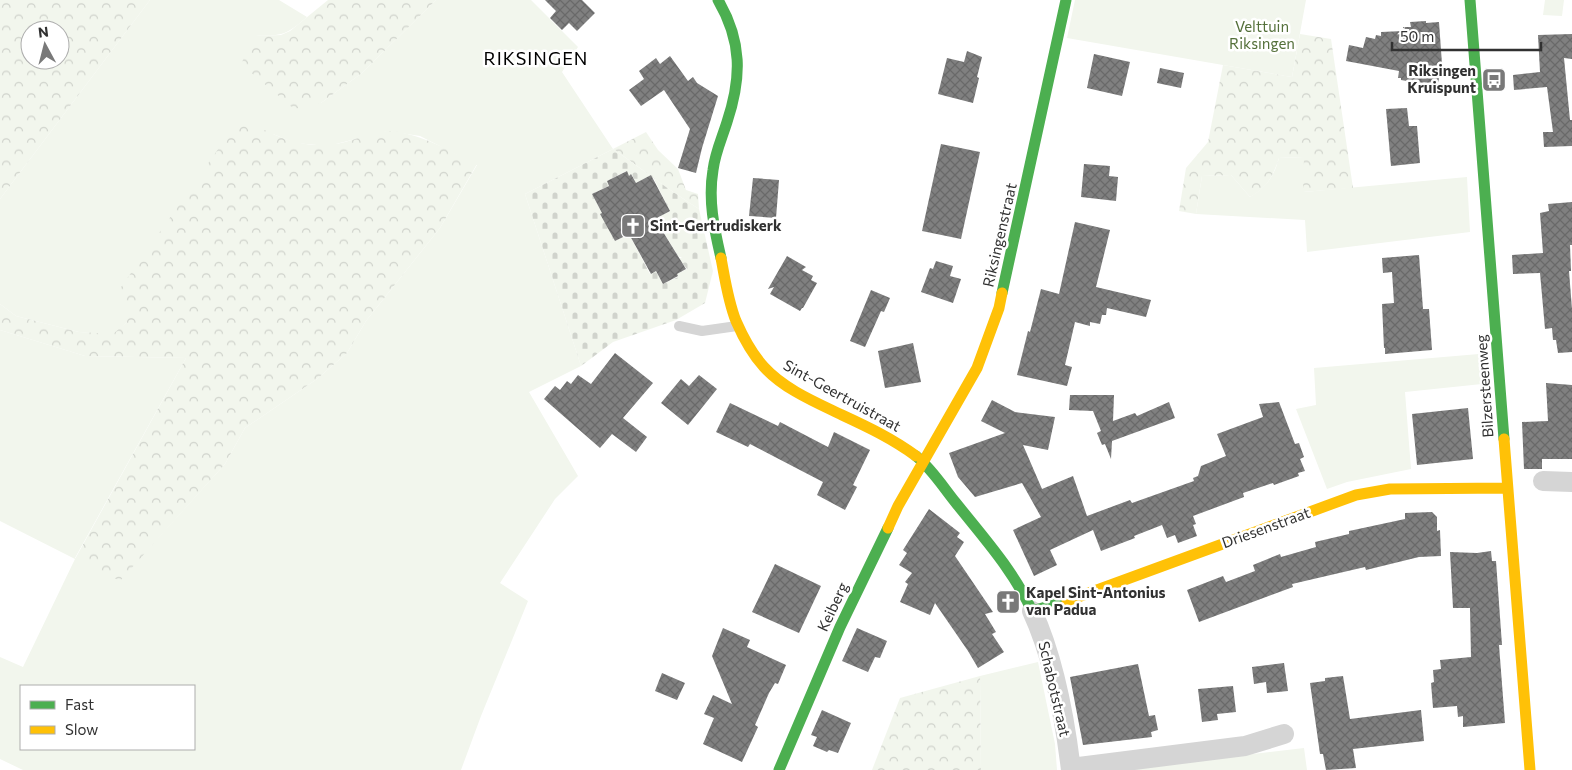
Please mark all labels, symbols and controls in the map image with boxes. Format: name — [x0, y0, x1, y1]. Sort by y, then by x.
park label: Velttuin Riksingen — [1229, 17, 1295, 52]
north arrow — [20, 20, 70, 70]
scale bar — [1392, 20, 1541, 52]
text: N — [37, 23, 50, 41]
text: 50 m — [1400, 27, 1434, 45]
district label: RIKSINGEN — [484, 47, 588, 69]
place label: Riksingen Kruispunt — [1407, 61, 1476, 96]
bus stop icon: Riksingen Kruispunt — [1481, 67, 1507, 93]
street label: Riksingenstraat — [978, 181, 1020, 289]
church icon: Sint-Gertrudiskerk — [620, 213, 646, 239]
place label: Sint-Gertrudiskerk — [650, 216, 782, 234]
street label: Bilzersteenweg — [1471, 334, 1497, 438]
street label: Sint-Geertruistraat — [781, 355, 904, 435]
street label: Driesenstraat — [1219, 503, 1312, 551]
street label: Keiberg — [813, 579, 851, 634]
place label: Kapel Sint-Antonius van Padua — [1026, 583, 1166, 618]
church icon: Kapel Sint-Antonius van Padua — [995, 589, 1021, 615]
street label: Schabotstraat — [1035, 639, 1075, 738]
legend — [20, 685, 195, 750]
text: Fast — [65, 695, 94, 713]
text: Slow — [65, 720, 98, 738]

